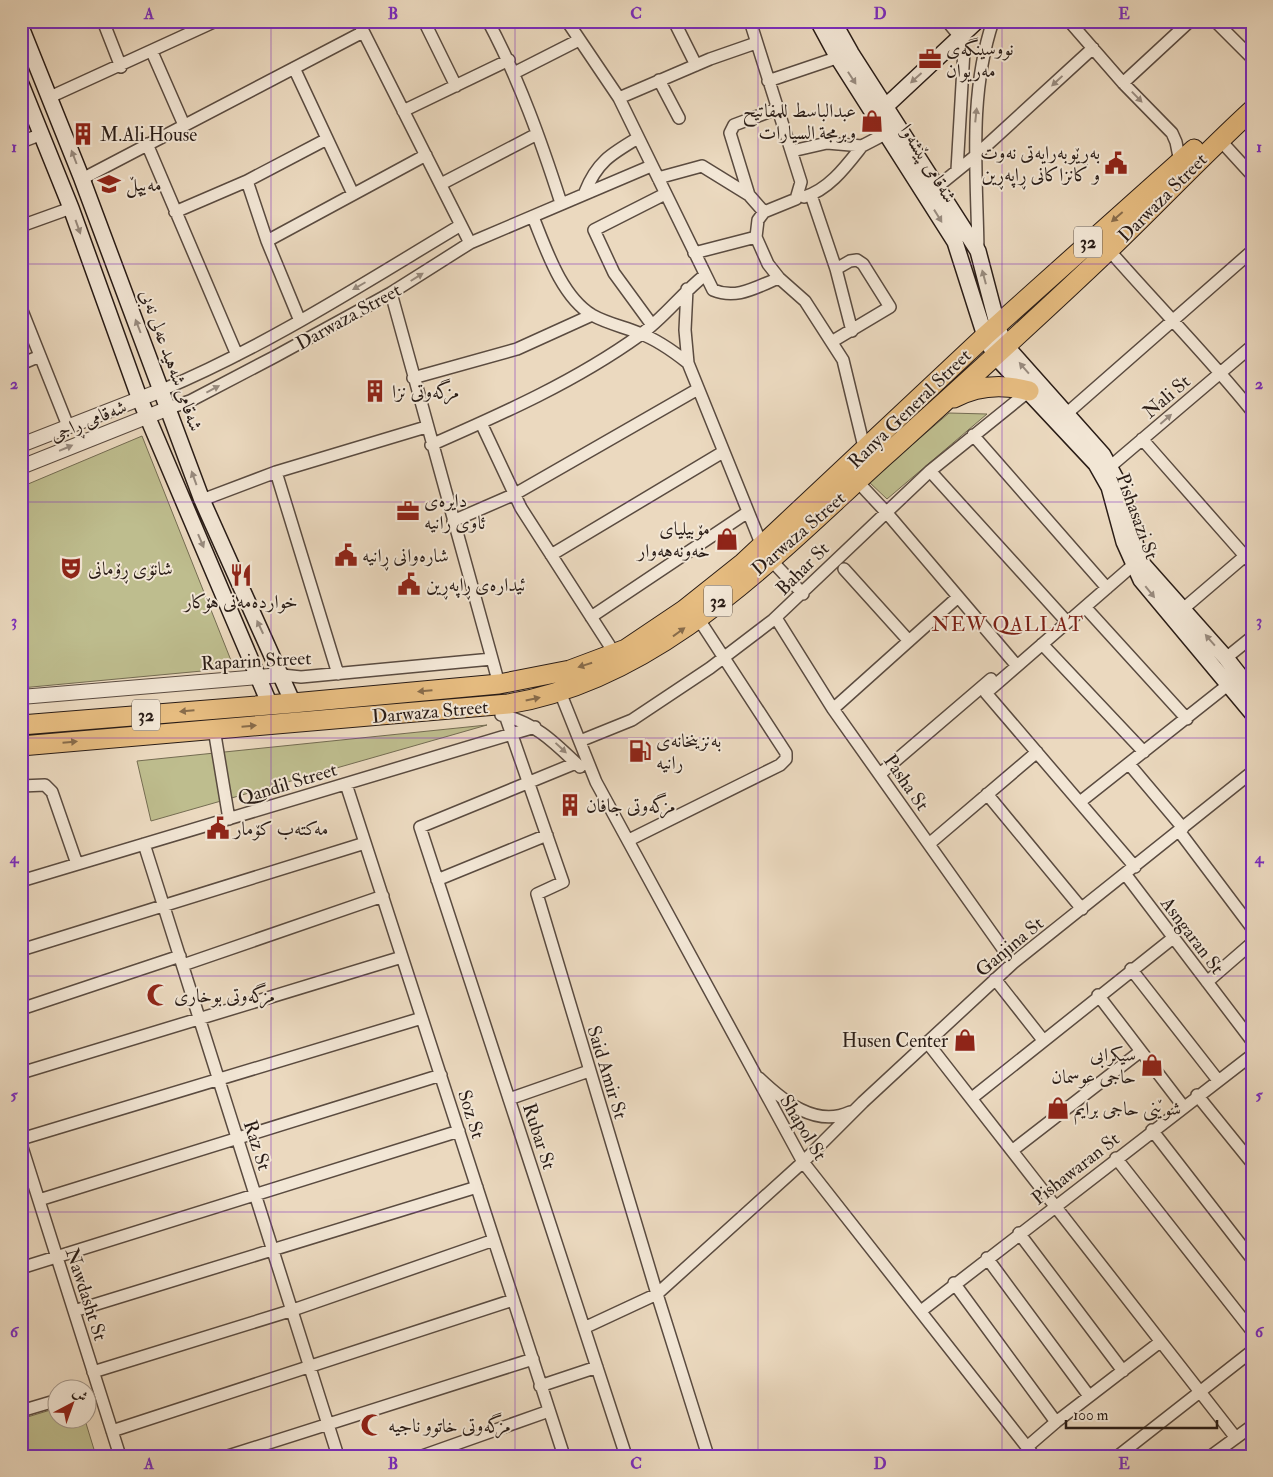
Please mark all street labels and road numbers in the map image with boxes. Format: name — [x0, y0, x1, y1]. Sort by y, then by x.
street label: شەقامی پێشەوا — [894, 120, 962, 207]
street label: Darwaza Street — [1113, 148, 1212, 247]
road number: 32 — [1074, 226, 1102, 258]
street label: Darwaza Street — [292, 278, 405, 356]
street label: شەقامی شەهید عەلی نەبی — [132, 286, 208, 435]
street label: Ranya General Street — [843, 344, 976, 474]
street label: Nali St — [1138, 370, 1195, 424]
street label: شەقامی ڕاجی — [46, 395, 131, 450]
street label: Pishasazi St — [1110, 470, 1164, 563]
street label: Darwaza Street — [747, 486, 851, 581]
street label: Bahar St — [771, 537, 834, 600]
road number: 32 — [704, 586, 732, 616]
street label: Raparin Street — [200, 646, 312, 677]
street label: Darwaza Street — [371, 695, 489, 729]
road number: 32 — [132, 700, 160, 730]
street label: Pasha St — [878, 750, 934, 815]
street label: Qandil Street — [235, 757, 340, 810]
street label: Asngaran St — [1155, 891, 1229, 979]
street label: Ganjina St — [971, 911, 1049, 982]
street label: Said Amir St — [581, 1023, 633, 1122]
street label: Soz St — [452, 1087, 490, 1142]
street label: Shapol St — [773, 1090, 832, 1165]
street label: Rubar St — [517, 1100, 561, 1172]
street label: Raz St — [238, 1117, 276, 1173]
street label: Pishawaran St — [1027, 1127, 1124, 1211]
street label: Nawdasht St — [60, 1245, 112, 1344]

